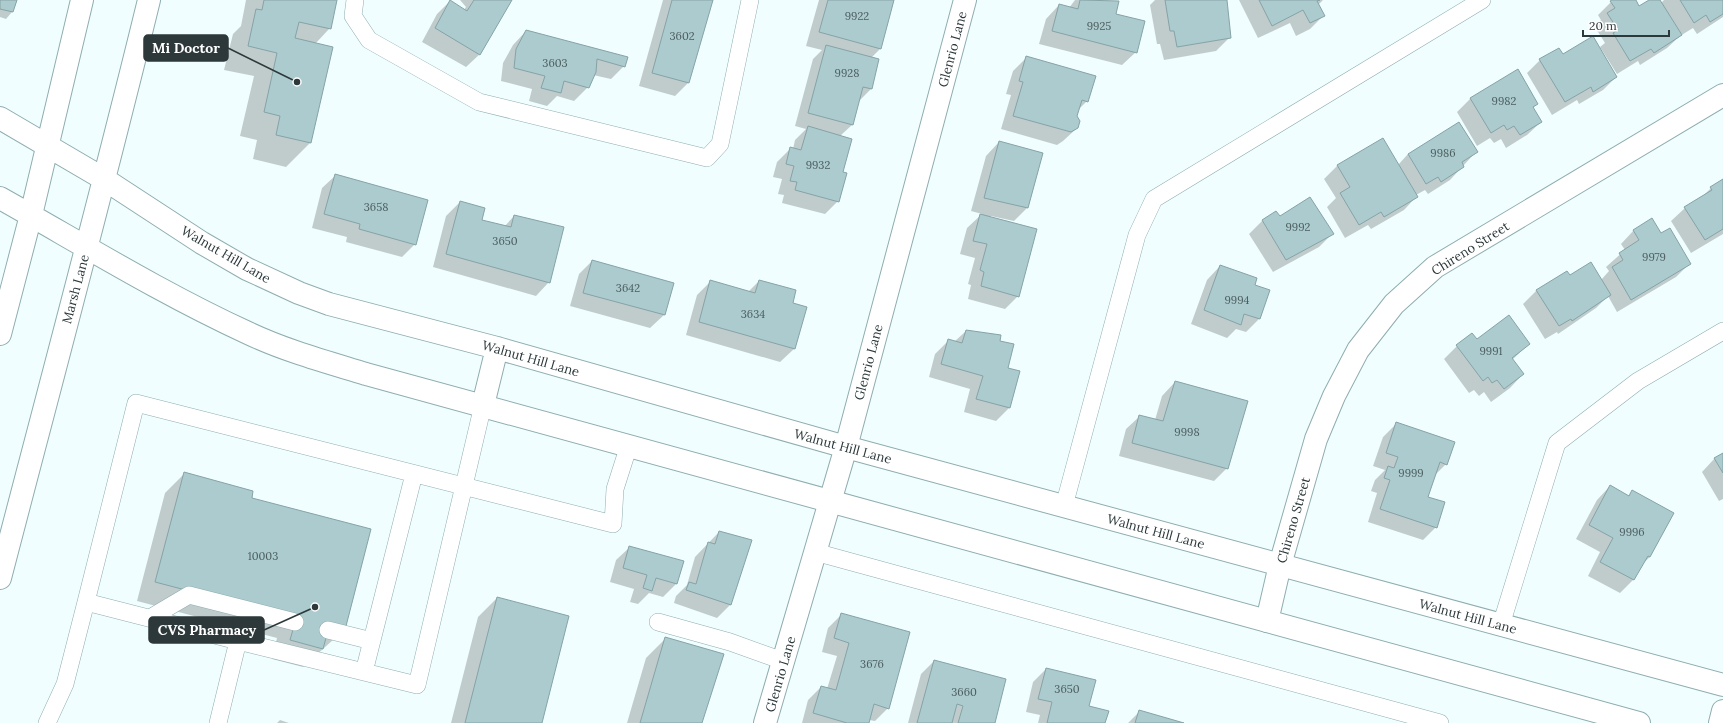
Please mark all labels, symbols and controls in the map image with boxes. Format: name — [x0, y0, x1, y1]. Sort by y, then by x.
house number: 9922 — [845, 9, 869, 23]
street label: Glenrio Lane — [934, 9, 971, 89]
scale bar — [1583, 12, 1669, 38]
text: 20 m — [1589, 18, 1617, 33]
house number: 9925 — [1087, 19, 1111, 33]
house number: 3602 — [669, 29, 695, 43]
callout: Mi Doctor — [144, 35, 228, 61]
text: Mi Doctor — [152, 39, 220, 57]
house number: 3603 — [542, 56, 568, 70]
house number: 9928 — [835, 66, 859, 80]
house number: 9982 — [1492, 94, 1516, 108]
house number: 9986 — [1430, 146, 1456, 160]
house number: 9932 — [806, 158, 830, 172]
house number: 3658 — [364, 200, 388, 214]
street label: Chireno Street — [1428, 218, 1512, 279]
house number: 9992 — [1286, 220, 1311, 234]
street label: Walnut Hill Lane — [178, 222, 273, 287]
house number: 3650 — [492, 234, 518, 248]
house number: 9979 — [1642, 250, 1666, 264]
street label: Marsh Lane — [58, 253, 93, 326]
house number: 3642 — [616, 281, 640, 295]
house number: 9994 — [1224, 293, 1250, 307]
house number: 3634 — [741, 307, 765, 321]
street label: Glenrio Lane — [850, 322, 887, 402]
street label: Walnut Hill Lane — [480, 336, 581, 380]
house number: 9991 — [1479, 344, 1503, 358]
street label: Walnut Hill Lane — [792, 425, 894, 468]
house number: 9998 — [1174, 425, 1200, 439]
house number: 9999 — [1398, 466, 1424, 480]
street label: Chireno Street — [1273, 475, 1314, 565]
street label: Walnut Hill Lane — [1105, 510, 1207, 553]
house number: 9996 — [1619, 525, 1645, 539]
house number: 10003 — [248, 549, 278, 563]
street label: Walnut Hill Lane — [1417, 595, 1519, 638]
callout: CVS Pharmacy — [149, 617, 264, 643]
text: CVS Pharmacy — [158, 621, 256, 639]
street label: Glenrio Lane — [762, 634, 799, 714]
house number: 3676 — [860, 657, 884, 671]
house number: 3650 — [1054, 682, 1080, 696]
house number: 3660 — [951, 685, 977, 699]

